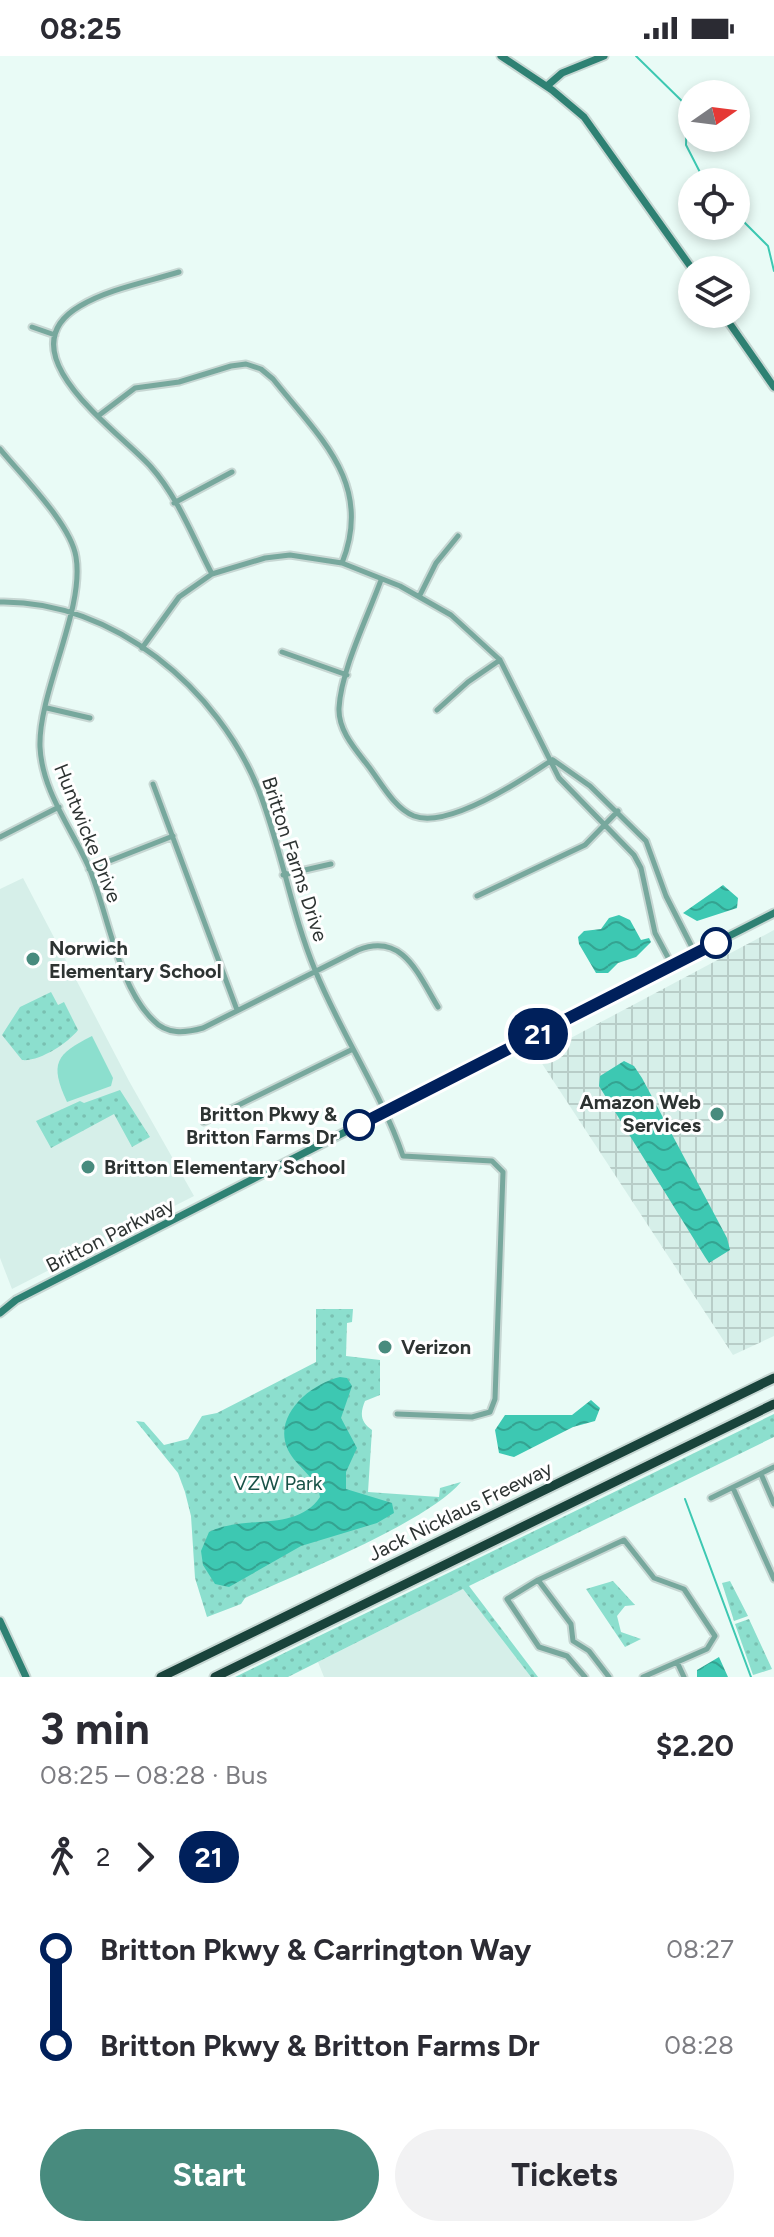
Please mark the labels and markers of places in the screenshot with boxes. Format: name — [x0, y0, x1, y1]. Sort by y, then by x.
unlabelled marker — [701, 928, 731, 958]
place label: Norwich Elementary School — [49, 936, 222, 983]
marker: Norwich Elementary School — [24, 950, 42, 968]
place label: Amazon Web Services — [580, 1090, 701, 1137]
place label: Britton Pkwy & Britton Farms Dr — [186, 1102, 338, 1149]
marker: Amazon Web Services — [708, 1105, 726, 1123]
marker: Britton Pkwy & Britton Farms Dr — [344, 1110, 374, 1140]
place label: Britton Elementary School — [104, 1155, 345, 1179]
marker: Britton Elementary School — [79, 1158, 97, 1176]
place label: Verizon — [401, 1335, 471, 1359]
marker: Verizon — [376, 1338, 394, 1356]

